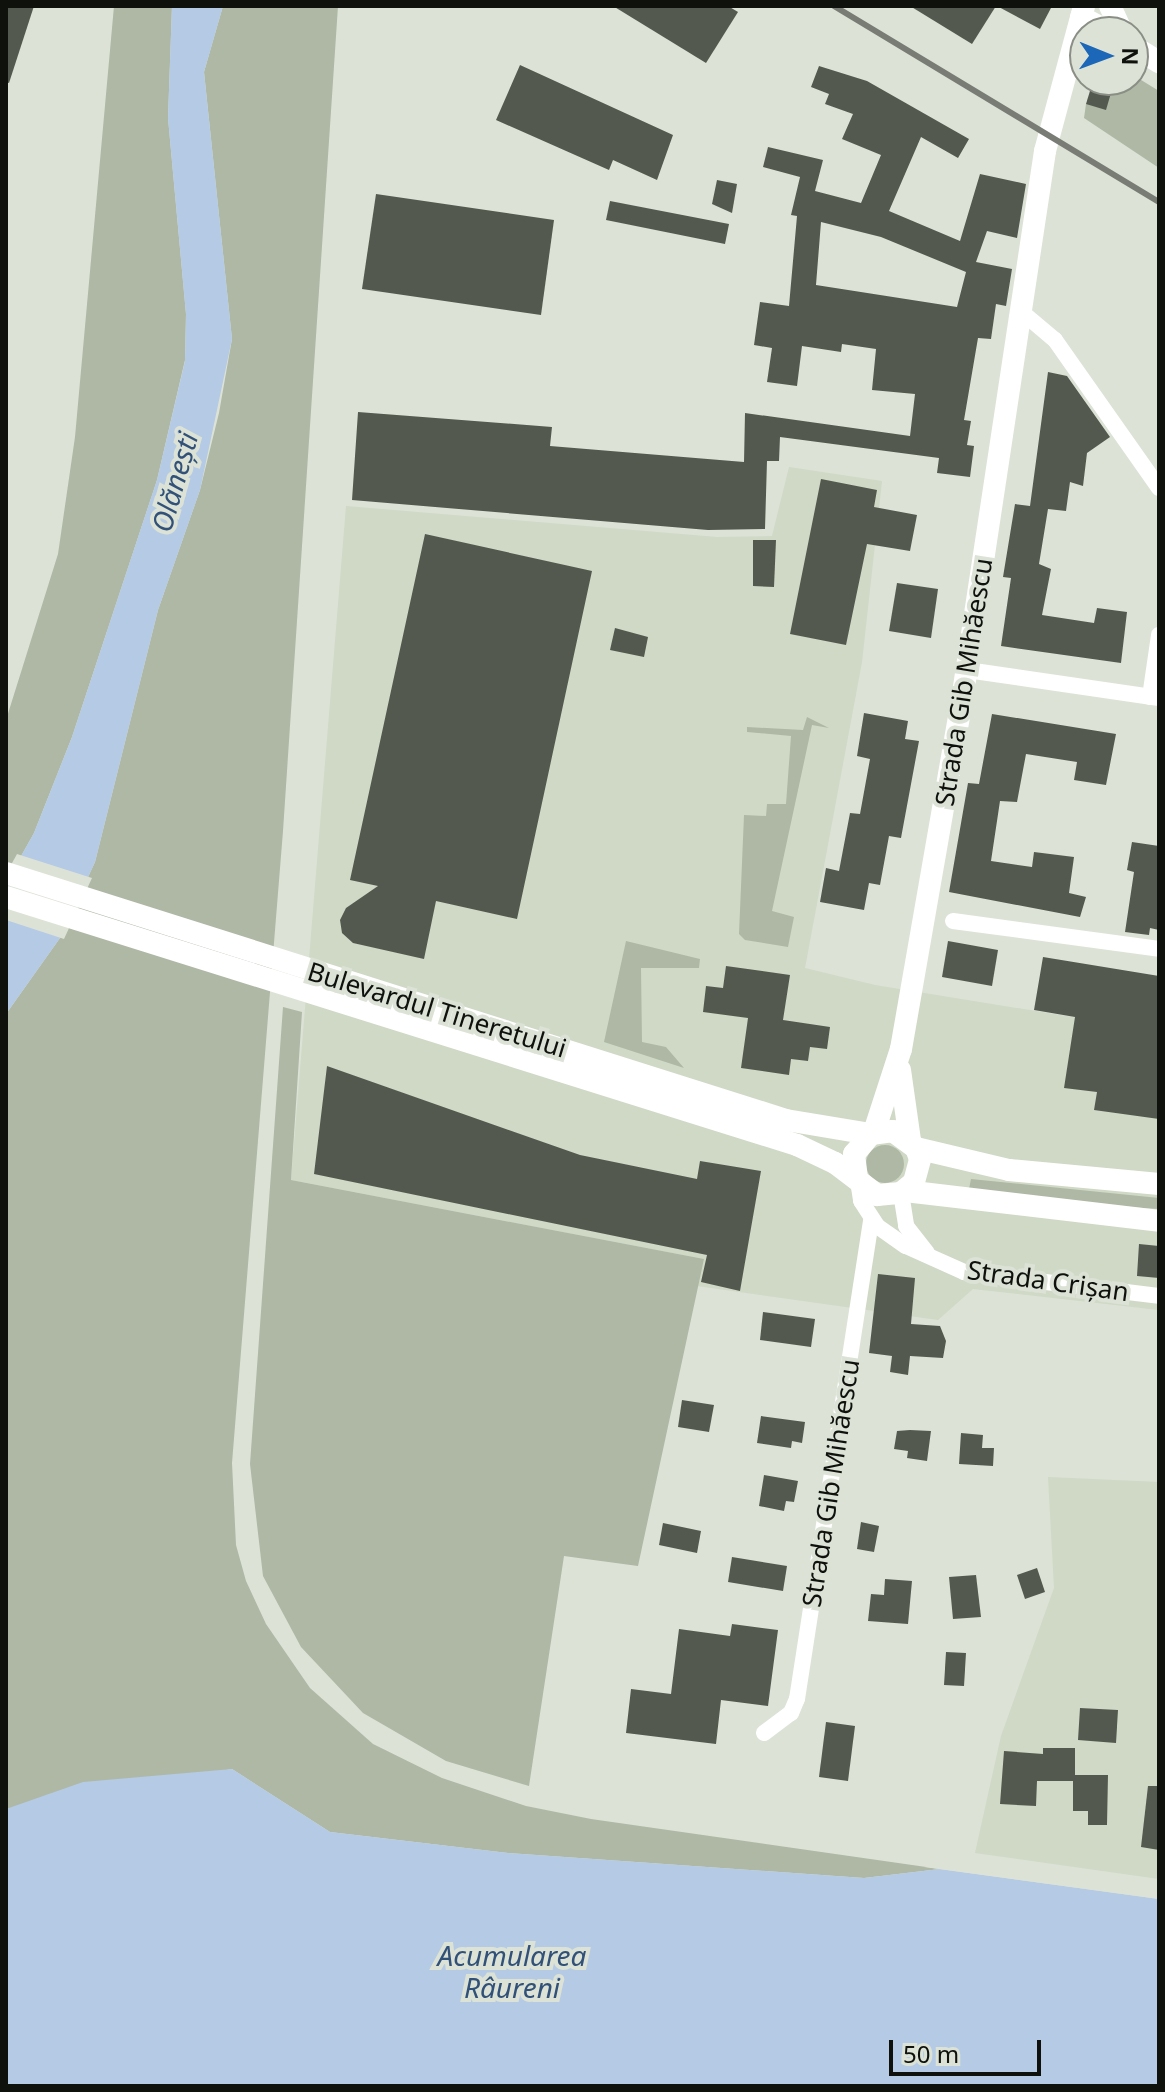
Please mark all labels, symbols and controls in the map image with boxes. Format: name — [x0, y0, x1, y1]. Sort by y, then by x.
north arrow — [1069, 16, 1149, 96]
text: N — [1116, 47, 1146, 66]
water label: Olănești — [144, 428, 204, 536]
street label: Strada Gib Mihăescu — [929, 556, 999, 808]
street label: Bulevardul Tineretului — [304, 956, 570, 1064]
street label: Strada Crișan — [965, 1254, 1131, 1308]
street label: Strada Gib Mihăescu — [796, 1357, 866, 1609]
water label: Acumularea Râureni — [438, 1938, 586, 2004]
scale bar — [893, 2024, 1045, 2074]
text: 50 m — [903, 2037, 959, 2070]

